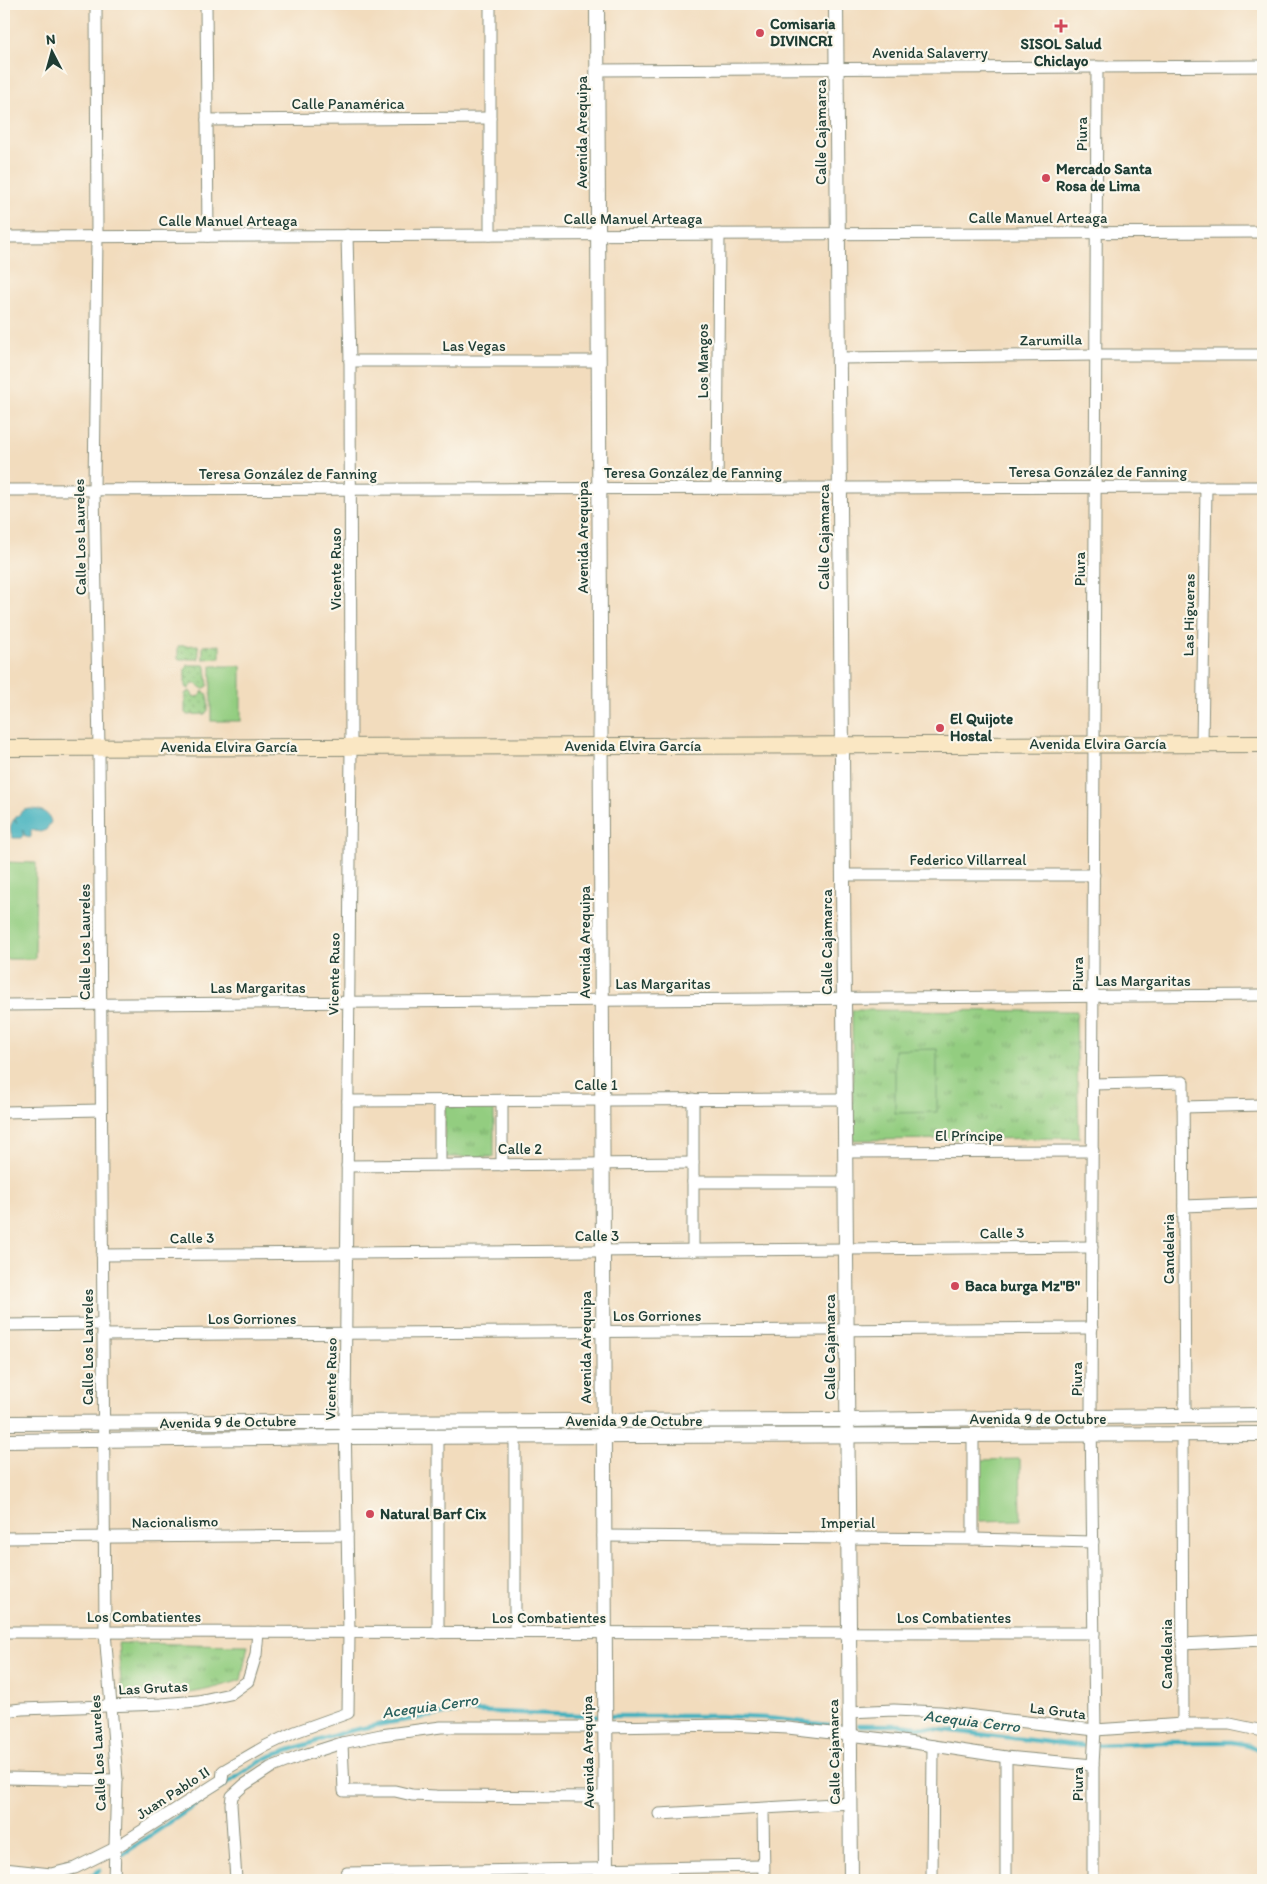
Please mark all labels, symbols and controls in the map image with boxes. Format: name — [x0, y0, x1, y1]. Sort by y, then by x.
place label: Comisaria DIVINCRI — [770, 15, 836, 50]
marker: SISOL Salud Chiclayo — [1054, 19, 1068, 33]
marker: Comisaria DIVINCRI — [754, 27, 766, 39]
north arrow — [28, 28, 78, 78]
text: N — [45, 31, 56, 49]
place label: SISOL Salud Chiclayo — [1021, 35, 1102, 71]
street label: Avenida Salaverry — [872, 44, 988, 62]
street label: Avenida Arequipa — [573, 75, 591, 188]
street label: Calle Cajamarca — [812, 79, 830, 185]
street label: Calle Panamérica — [291, 95, 405, 113]
street label: Piura — [1073, 117, 1091, 151]
place label: Mercado Santa Rosa de Lima — [1056, 160, 1153, 195]
marker: Mercado Santa Rosa de Lima — [1040, 172, 1052, 184]
street label: Calle Manuel Arteaga — [969, 209, 1108, 227]
street label: Calle Manuel Arteaga — [564, 210, 703, 228]
street label: Calle Manuel Arteaga — [159, 212, 298, 230]
street label: Los Mangos — [694, 323, 712, 398]
street label: Zarumilla — [1020, 330, 1083, 350]
street label: Las Vegas — [442, 337, 506, 355]
street label: Teresa González de Fanning — [1009, 463, 1188, 481]
street label: Teresa González de Fanning — [604, 464, 783, 482]
street label: Teresa González de Fanning — [199, 465, 378, 483]
street label: Calle Los Laureles — [70, 478, 90, 595]
street label: Avenida Arequipa — [574, 480, 592, 593]
street label: Calle Cajamarca — [815, 484, 833, 590]
street label: Vicente Ruso — [327, 528, 345, 610]
street label: Piura — [1071, 552, 1089, 586]
street label: Las Higueras — [1179, 573, 1199, 657]
place label: El Quijote Hostal — [950, 710, 1013, 745]
marker: El Quijote Hostal — [934, 722, 946, 734]
street label: Avenida Elvira García — [1029, 735, 1167, 753]
street label: Avenida Elvira García — [564, 737, 702, 755]
street label: Avenida Elvira García — [160, 738, 298, 756]
street label: Federico Villarreal — [910, 851, 1027, 869]
street label: Calle Los Laureles — [76, 883, 94, 1000]
street label: Avenida Arequipa — [576, 885, 594, 998]
street label: Calle Cajamarca — [818, 889, 836, 995]
street label: Vicente Ruso — [324, 932, 344, 1016]
street label: Piura — [1069, 957, 1087, 991]
street label: Las Margaritas — [1095, 972, 1191, 990]
street label: Las Margaritas — [615, 975, 711, 993]
street label: Las Margaritas — [210, 979, 306, 997]
street label: Calle 1 — [574, 1076, 618, 1094]
street label: El Príncipe — [935, 1127, 1003, 1145]
street label: Calle 2 — [498, 1140, 542, 1158]
street label: Candelaria — [1160, 1213, 1178, 1284]
street label: Calle 3 — [980, 1224, 1024, 1242]
street label: Calle 3 — [575, 1227, 619, 1245]
street label: Calle 3 — [170, 1229, 214, 1247]
place label: Baca burga Mz"B" — [965, 1277, 1081, 1296]
marker: Baca burga Mz"B" — [949, 1280, 961, 1292]
street label: Calle Los Laureles — [79, 1288, 97, 1405]
street label: Avenida Arequipa — [577, 1290, 595, 1403]
street label: Calle Cajamarca — [821, 1294, 839, 1400]
street label: Los Gorriones — [613, 1307, 702, 1325]
street label: Los Gorriones — [208, 1310, 297, 1328]
street label: Vicente Ruso — [321, 1337, 341, 1421]
street label: Piura — [1068, 1362, 1086, 1396]
street label: Avenida 9 de Octubre — [970, 1410, 1106, 1428]
street label: Avenida 9 de Octubre — [159, 1412, 297, 1432]
street label: Avenida 9 de Octubre — [566, 1412, 702, 1430]
place label: Natural Barf Cix — [380, 1505, 487, 1523]
marker: Natural Barf Cix — [364, 1508, 376, 1520]
street label: Nacionalismo — [131, 1512, 219, 1532]
street label: Imperial — [821, 1514, 876, 1532]
street label: Los Combatientes — [87, 1608, 202, 1626]
street label: Los Combatientes — [492, 1609, 607, 1627]
street label: Los Combatientes — [897, 1609, 1012, 1627]
street label: Candelaria — [1158, 1618, 1176, 1689]
street label: Las Grutas — [118, 1677, 189, 1699]
water label: Acequia Cerro — [381, 1690, 480, 1722]
street label: Calle Los Laureles — [86, 1694, 110, 1812]
street label: Avenida Arequipa — [578, 1695, 598, 1809]
street label: Calle Cajamarca — [824, 1699, 844, 1805]
street label: La Gruta — [1029, 1699, 1087, 1723]
water label: Acequia Cerro — [923, 1706, 1022, 1736]
street label: Juan Pablo II — [133, 1763, 213, 1823]
street label: Piura — [1069, 1767, 1087, 1801]

